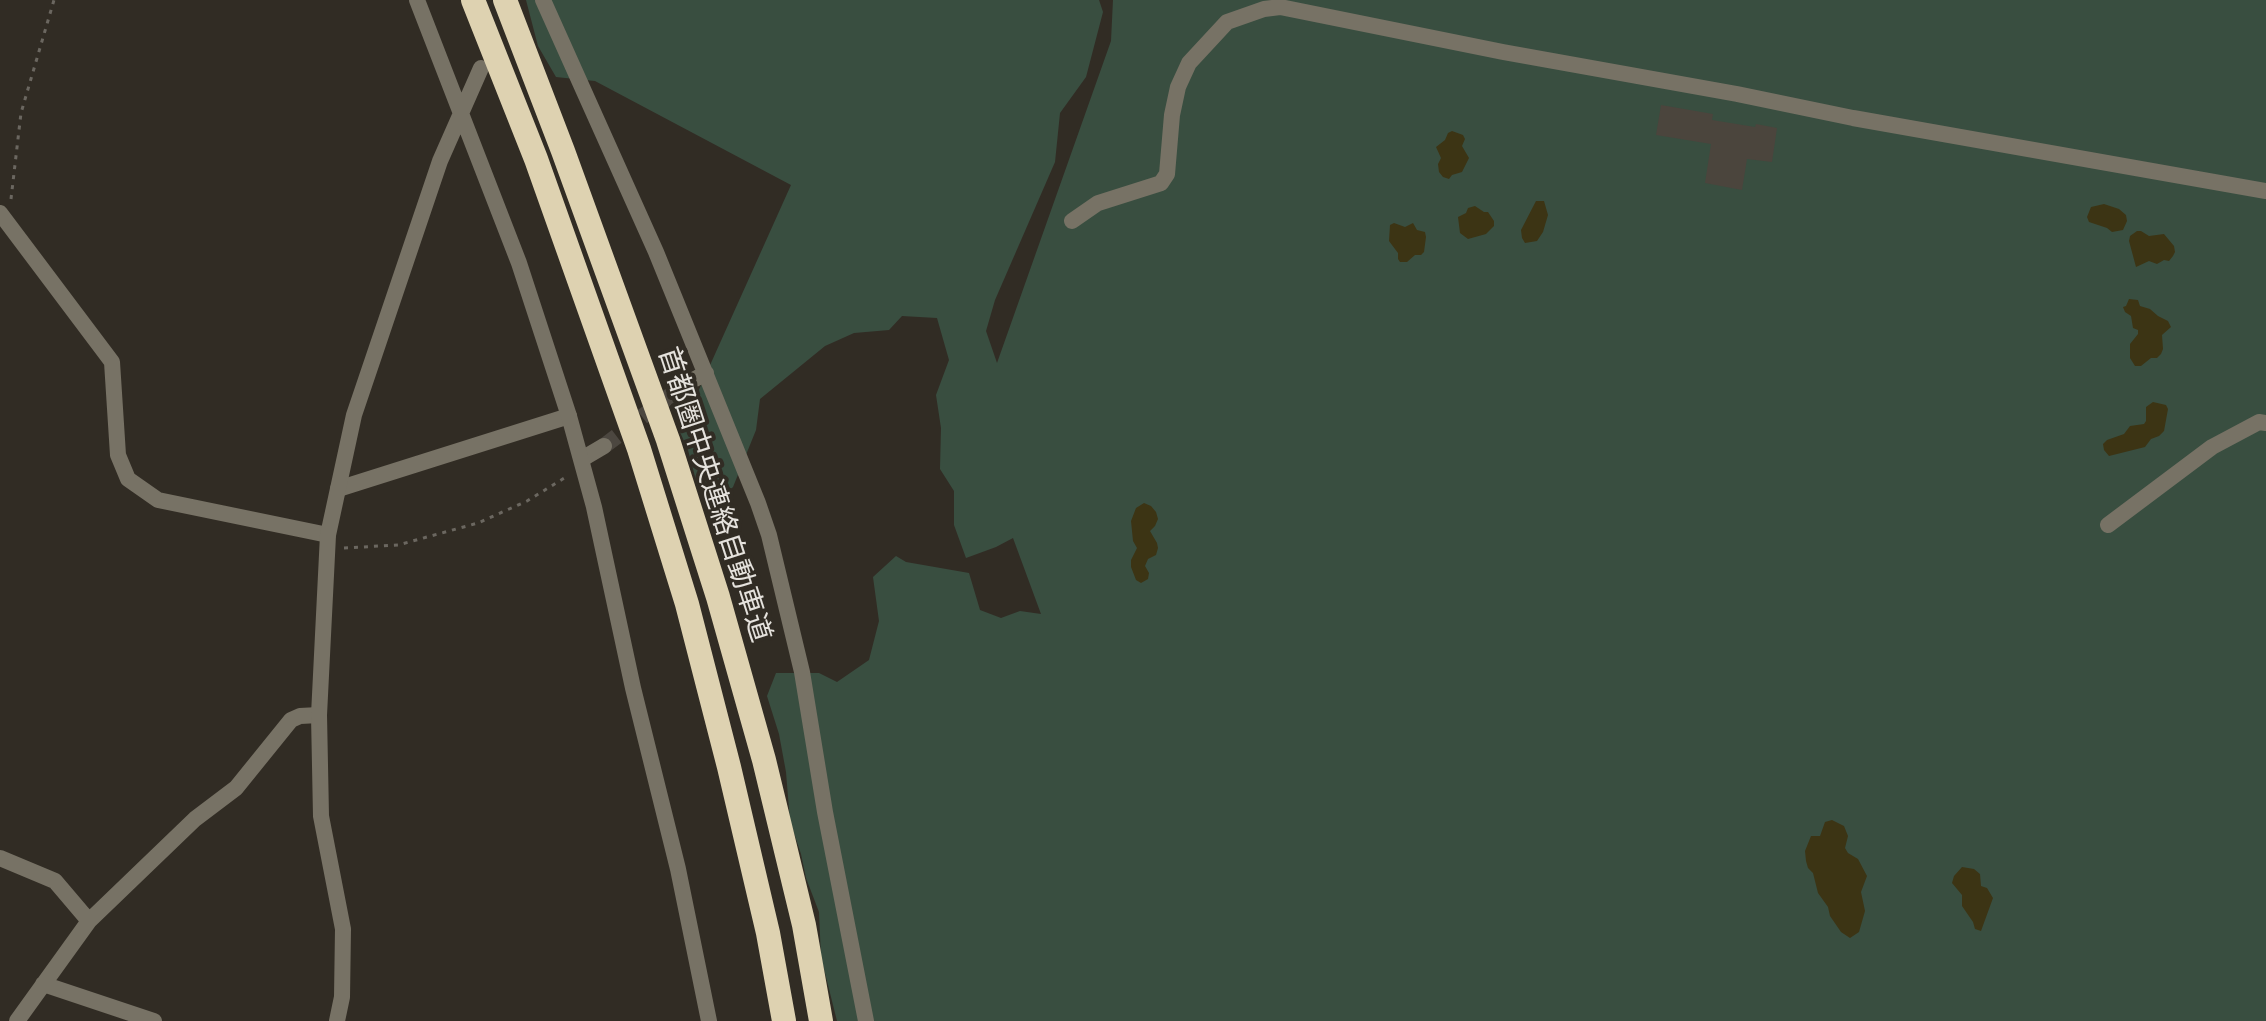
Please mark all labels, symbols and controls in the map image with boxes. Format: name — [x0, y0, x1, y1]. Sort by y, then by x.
street label: 首都圏中央連絡自動車道 — [649, 343, 777, 647]

